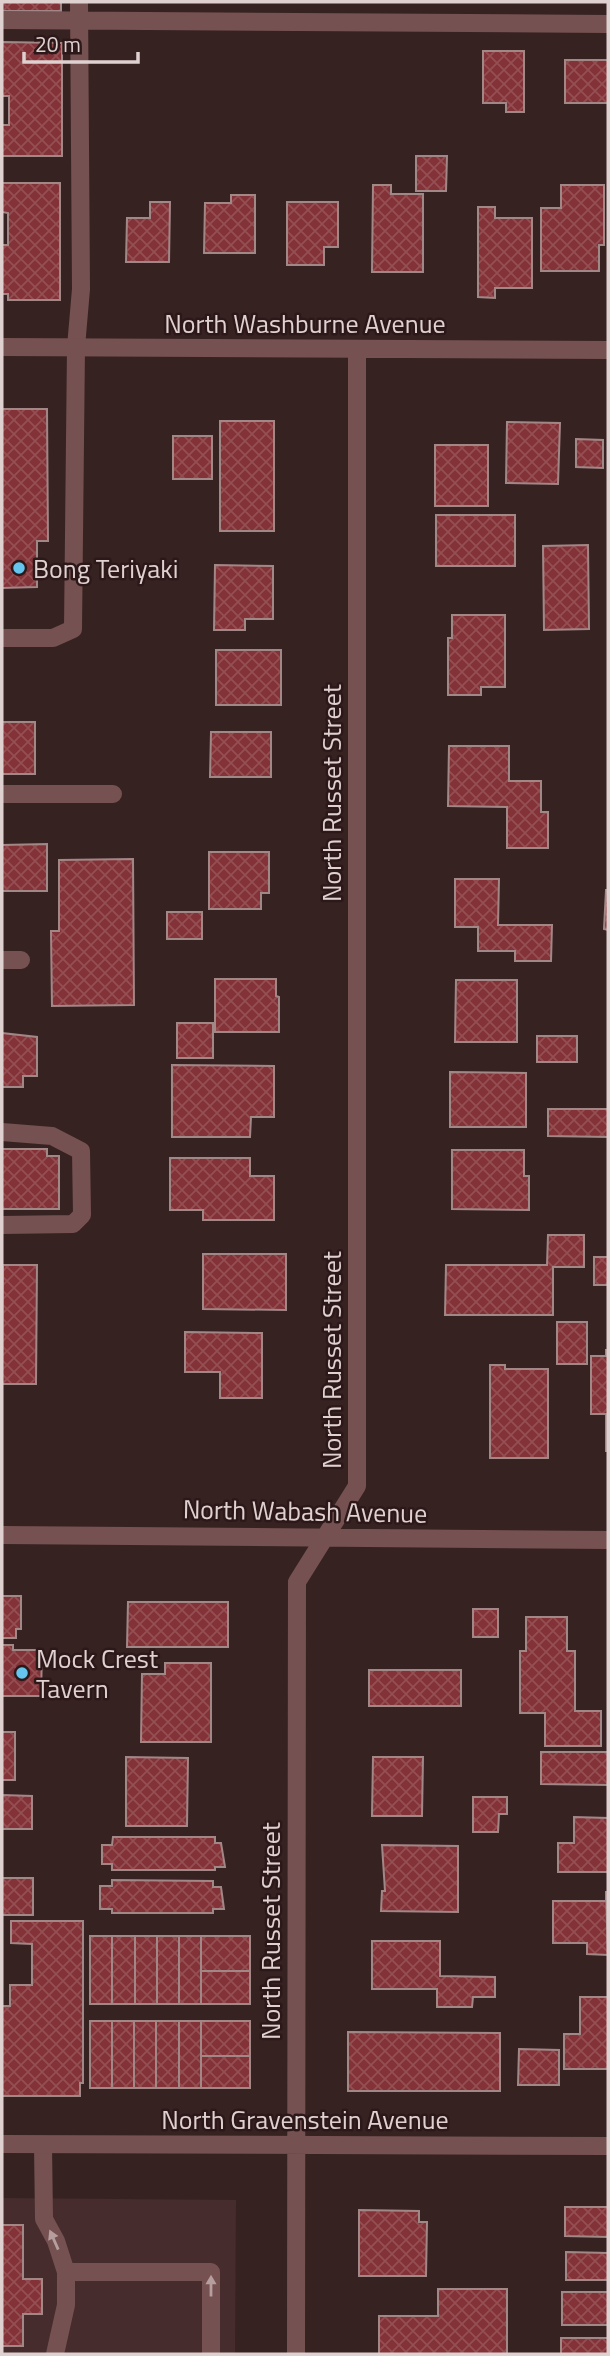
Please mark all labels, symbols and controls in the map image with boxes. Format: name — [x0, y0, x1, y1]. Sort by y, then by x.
scale bar — [24, 21, 138, 65]
text: 20 m — [35, 28, 81, 60]
street label: North Washburne Avenue — [164, 304, 446, 343]
place label: Bong Teriyaki — [33, 549, 178, 588]
marker: Bong Teriyaki — [11, 560, 27, 576]
street label: North Russet Street — [312, 684, 351, 902]
street label: North Russet Street — [312, 1251, 351, 1469]
street label: North Wabash Avenue — [182, 1489, 428, 1533]
place label: Mock Crest Tavern — [36, 1639, 158, 1708]
marker: Mock Crest Tavern — [14, 1665, 30, 1681]
street label: North Russet Street — [251, 1822, 290, 2040]
street label: North Gravenstein Avenue — [161, 2100, 449, 2139]
one-way arrow — [49, 2229, 60, 2250]
one-way arrow — [205, 2275, 217, 2297]

